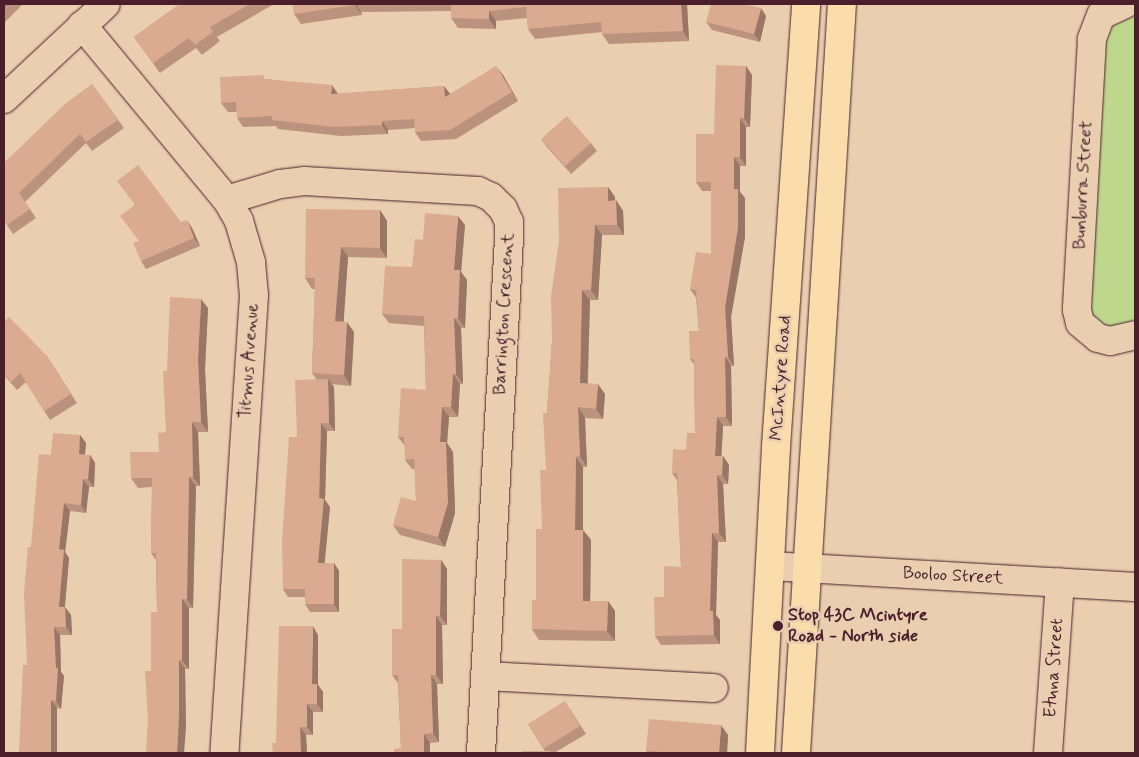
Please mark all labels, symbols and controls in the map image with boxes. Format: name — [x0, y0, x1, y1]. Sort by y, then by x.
street label: Bunburra Street — [1069, 120, 1097, 250]
street label: Barrington Crescent — [489, 236, 519, 392]
street label: Titmus Avenue — [234, 303, 264, 419]
street label: McIntyre Road — [766, 315, 796, 441]
street label: Booloo Street — [902, 563, 1004, 589]
place label: Stop 43C Mcintyre Road - North side — [788, 605, 937, 648]
street label: Etuna Street — [1040, 616, 1068, 720]
marker: Stop 43C Mcintyre Road - North side — [772, 620, 784, 632]

